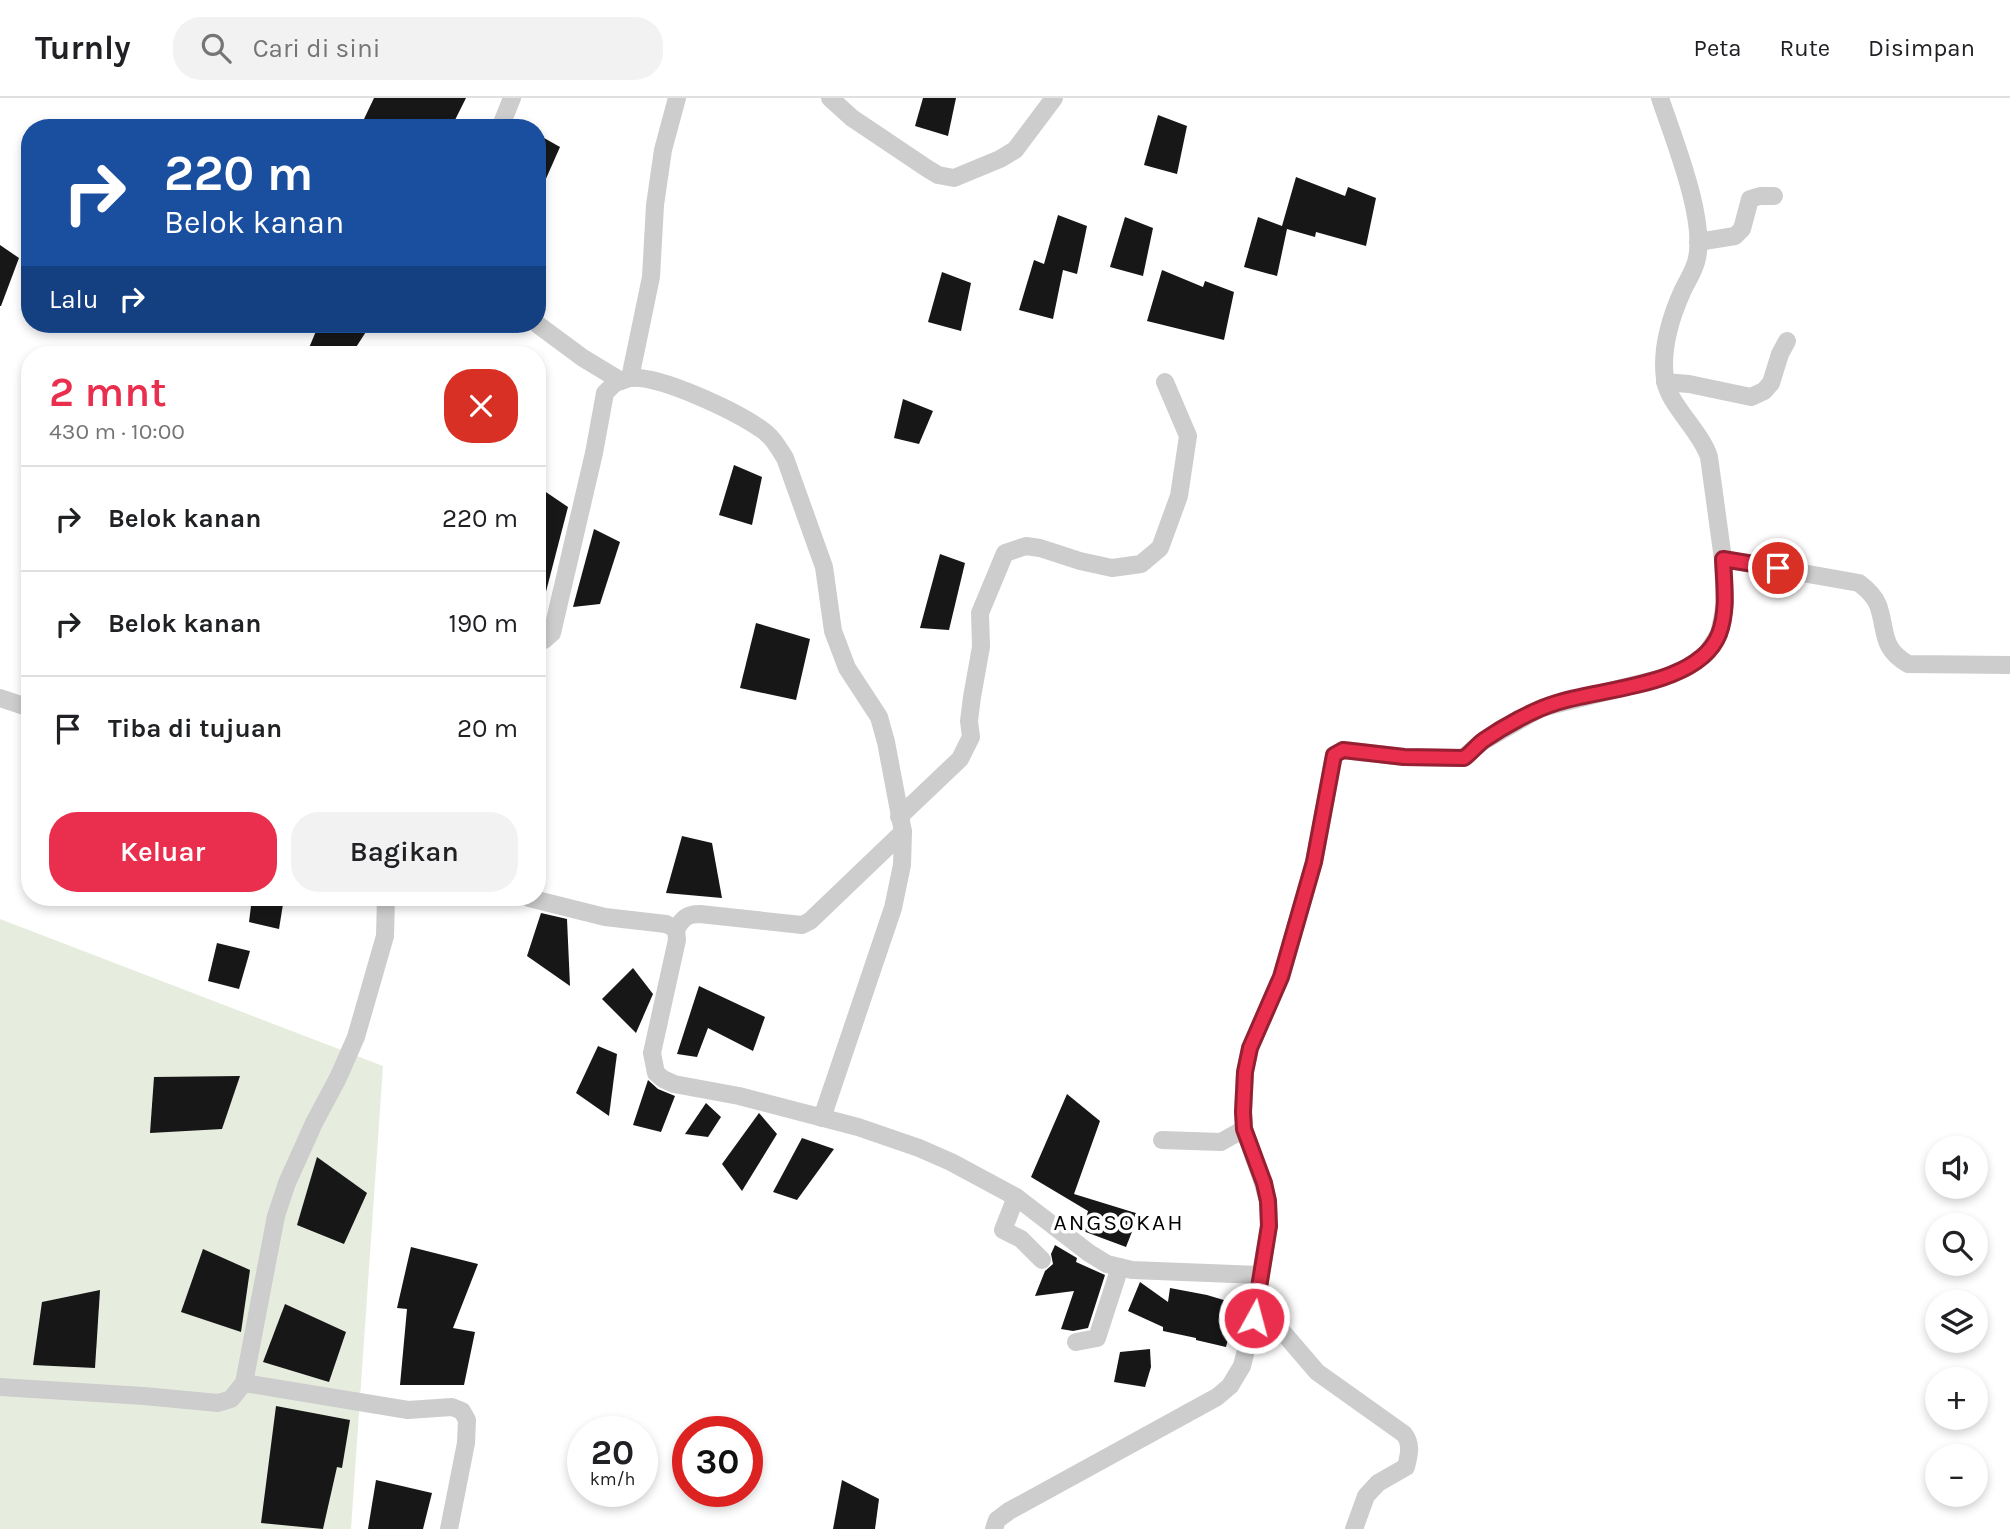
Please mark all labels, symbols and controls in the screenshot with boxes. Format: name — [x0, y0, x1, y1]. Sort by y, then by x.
search box — [173, 17, 663, 80]
text: Turnly — [35, 29, 131, 67]
icon: search — [197, 29, 235, 67]
text: Cari di sini — [253, 33, 380, 64]
text: Peta — [1694, 34, 1741, 62]
text: Rute — [1779, 34, 1830, 62]
text: Disimpan — [1868, 34, 1975, 62]
text: 220 m — [164, 145, 313, 202]
icon: right — [49, 147, 140, 238]
text: Belok kanan — [164, 204, 344, 241]
icon: right — [113, 280, 151, 318]
text: Lalu — [49, 284, 99, 315]
text: 2 mnt — [49, 367, 167, 417]
button: close — [444, 369, 518, 443]
text: 430 m · 10:00 — [49, 418, 185, 445]
icon: right — [49, 500, 87, 538]
text: Belok kanan — [108, 503, 261, 534]
text: 220 m — [442, 503, 518, 534]
pin — [1748, 538, 1808, 598]
icon: arrive — [1759, 549, 1797, 587]
icon: right — [49, 605, 87, 643]
text: Belok kanan — [108, 608, 261, 639]
text: 190 m — [448, 608, 518, 639]
icon: arrive — [49, 710, 87, 748]
text: Tiba di tujuan — [108, 713, 282, 744]
text: 20 m — [457, 713, 518, 744]
button: Keluar — [49, 812, 277, 892]
button: Bagikan — [291, 812, 518, 892]
map controls — [1925, 1136, 1988, 1507]
button: sound — [1925, 1136, 1988, 1199]
district label: ANGSOKAH — [1053, 1209, 1185, 1236]
button: search — [1925, 1213, 1988, 1276]
position arrow — [1217, 1281, 1291, 1355]
button: layers — [1925, 1290, 1988, 1353]
button: + — [1925, 1367, 1988, 1430]
speed limit sign: 30 — [672, 1416, 763, 1507]
text: 20 — [591, 1432, 634, 1473]
button: − — [1925, 1444, 1988, 1507]
text: km/h — [590, 1468, 635, 1490]

